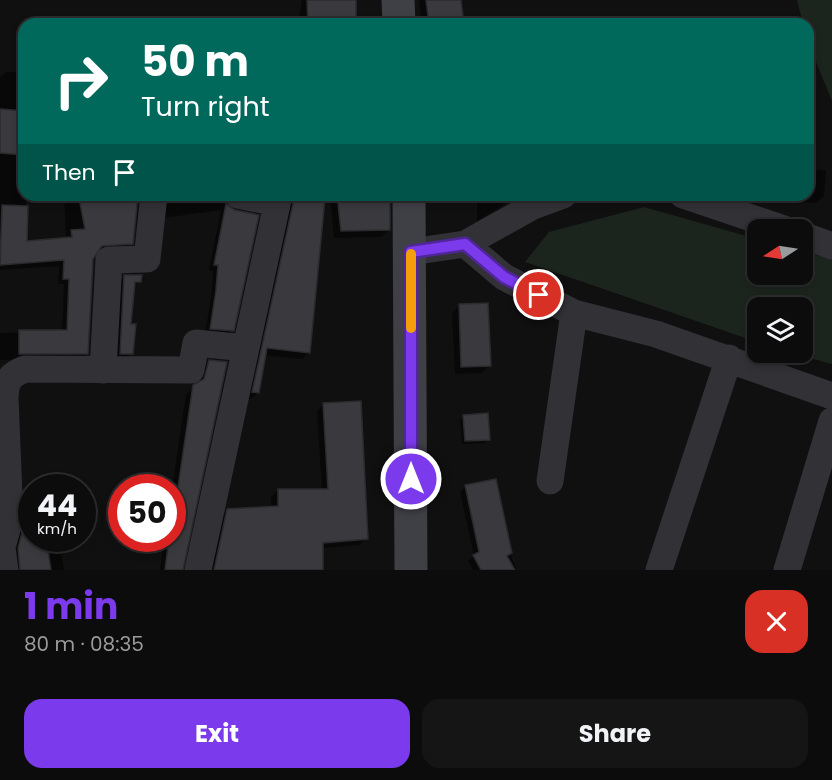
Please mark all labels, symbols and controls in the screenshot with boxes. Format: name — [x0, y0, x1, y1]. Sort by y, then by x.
text: 50 m — [141, 32, 249, 91]
icon: right — [42, 42, 120, 120]
text: Turn right — [141, 88, 270, 125]
icon: arrive — [108, 156, 141, 189]
text: Then — [42, 157, 96, 188]
north arrow — [747, 219, 813, 285]
map controls — [747, 219, 813, 363]
pin — [513, 269, 564, 320]
icon: arrive — [522, 278, 555, 311]
button: layers — [747, 297, 813, 363]
position arrow — [379, 447, 443, 511]
speed limit sign: 50 — [108, 474, 186, 552]
text: 44 — [37, 484, 77, 527]
text: km/h — [37, 518, 77, 539]
text: 1 min — [24, 581, 118, 632]
button: close — [745, 590, 808, 653]
text: 80 m · 08:35 — [24, 630, 144, 658]
button: Exit — [24, 699, 410, 768]
button: Share — [422, 699, 808, 768]

